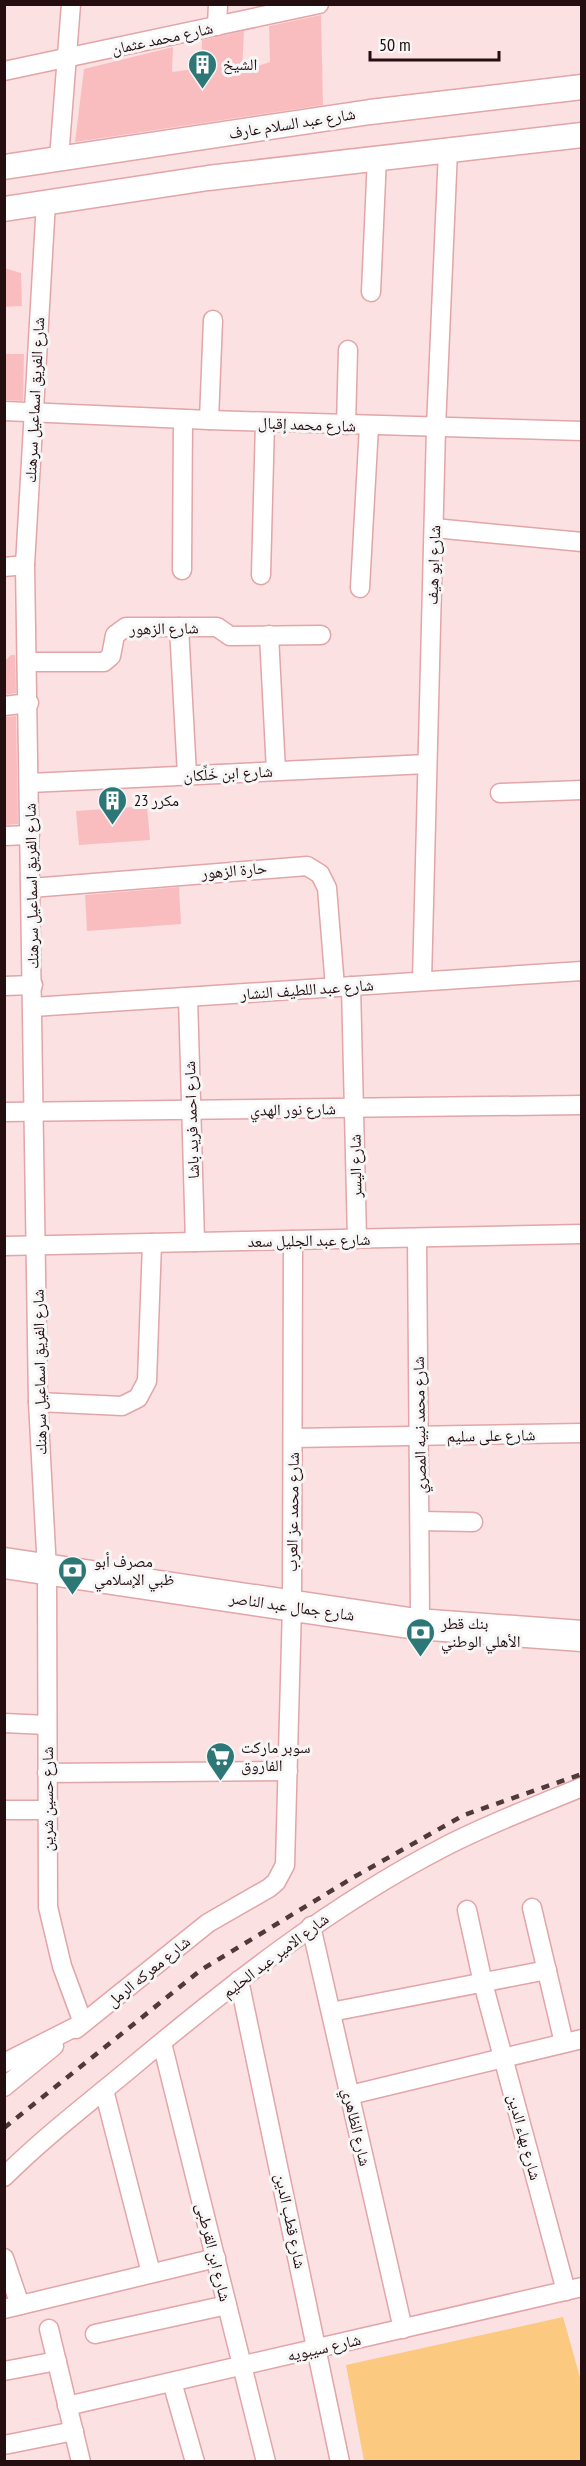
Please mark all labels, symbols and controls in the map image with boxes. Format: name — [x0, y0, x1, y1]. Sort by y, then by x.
street label: شارع محمد عثمان — [109, 17, 215, 59]
scale bar — [370, 24, 499, 62]
text: 50 m — [379, 33, 411, 56]
building icon: الشيخ — [186, 48, 218, 90]
place label: الشيخ — [223, 54, 257, 75]
street label: شارع عبد السلام عارف — [227, 103, 357, 144]
street label: شارع الفريق اسماعيل سرهنك — [20, 317, 49, 484]
street label: شارع محمد إقبال — [258, 412, 356, 437]
street label: شارع ابو هيف — [422, 525, 445, 605]
street label: شارع الزهور — [128, 617, 199, 640]
street label: شارع ابن خَلِّكان — [183, 760, 273, 786]
building icon: 23 مكرر — [97, 784, 129, 826]
place label: 23 مكرر — [134, 790, 179, 810]
street label: شارع الفريق اسماعيل سرهنك — [20, 803, 43, 969]
street label: حارة الزهور — [199, 857, 268, 883]
street label: شارع عبد اللطيف النشار — [239, 974, 374, 1005]
street label: شارع احمد فريد باشا — [179, 1061, 204, 1179]
street label: شارع نور الهدي — [250, 1098, 336, 1123]
street label: شارع اليسر — [344, 1134, 367, 1199]
street label: شارع عبد الجليل سعد — [247, 1229, 371, 1252]
street label: شارع الفريق اسماعيل سرهنك — [28, 1289, 51, 1455]
street label: شارع محمد نبيه المصري — [408, 1356, 433, 1494]
street label: شارع على سليم — [446, 1424, 536, 1447]
street label: شارع محمد عز العرب — [281, 1452, 304, 1572]
place label: مصرف أبو ظبي الإسلامي — [94, 1551, 174, 1592]
bank icon: مصرف أبو ظبي الإسلامي — [57, 1554, 89, 1596]
street label: شارع جمال عبد الناصر — [227, 1587, 356, 1626]
place label: بنك قطر الأهلي الوطني — [440, 1613, 520, 1654]
bank icon: بنك قطر الأهلي الوطني — [404, 1616, 436, 1658]
place label: سوبر ماركت الفاروق — [241, 1737, 311, 1776]
supermarket icon: سوبر ماركت الفاروق — [204, 1740, 236, 1782]
street label: شارع حسين شرين — [37, 1747, 58, 1851]
street label: شارع الامير عبد الحليم — [218, 1908, 333, 2002]
street label: شارع معركه الرمل — [102, 1931, 195, 2012]
street label: شارع الظاهري — [335, 2086, 376, 2169]
street label: شارع بهاء الدين — [503, 2092, 546, 2183]
street label: شارع قطب الدين — [270, 2172, 311, 2271]
street label: شارع ابن القرطبى — [191, 2201, 236, 2304]
street label: شارع سيبويه — [285, 2329, 363, 2366]

